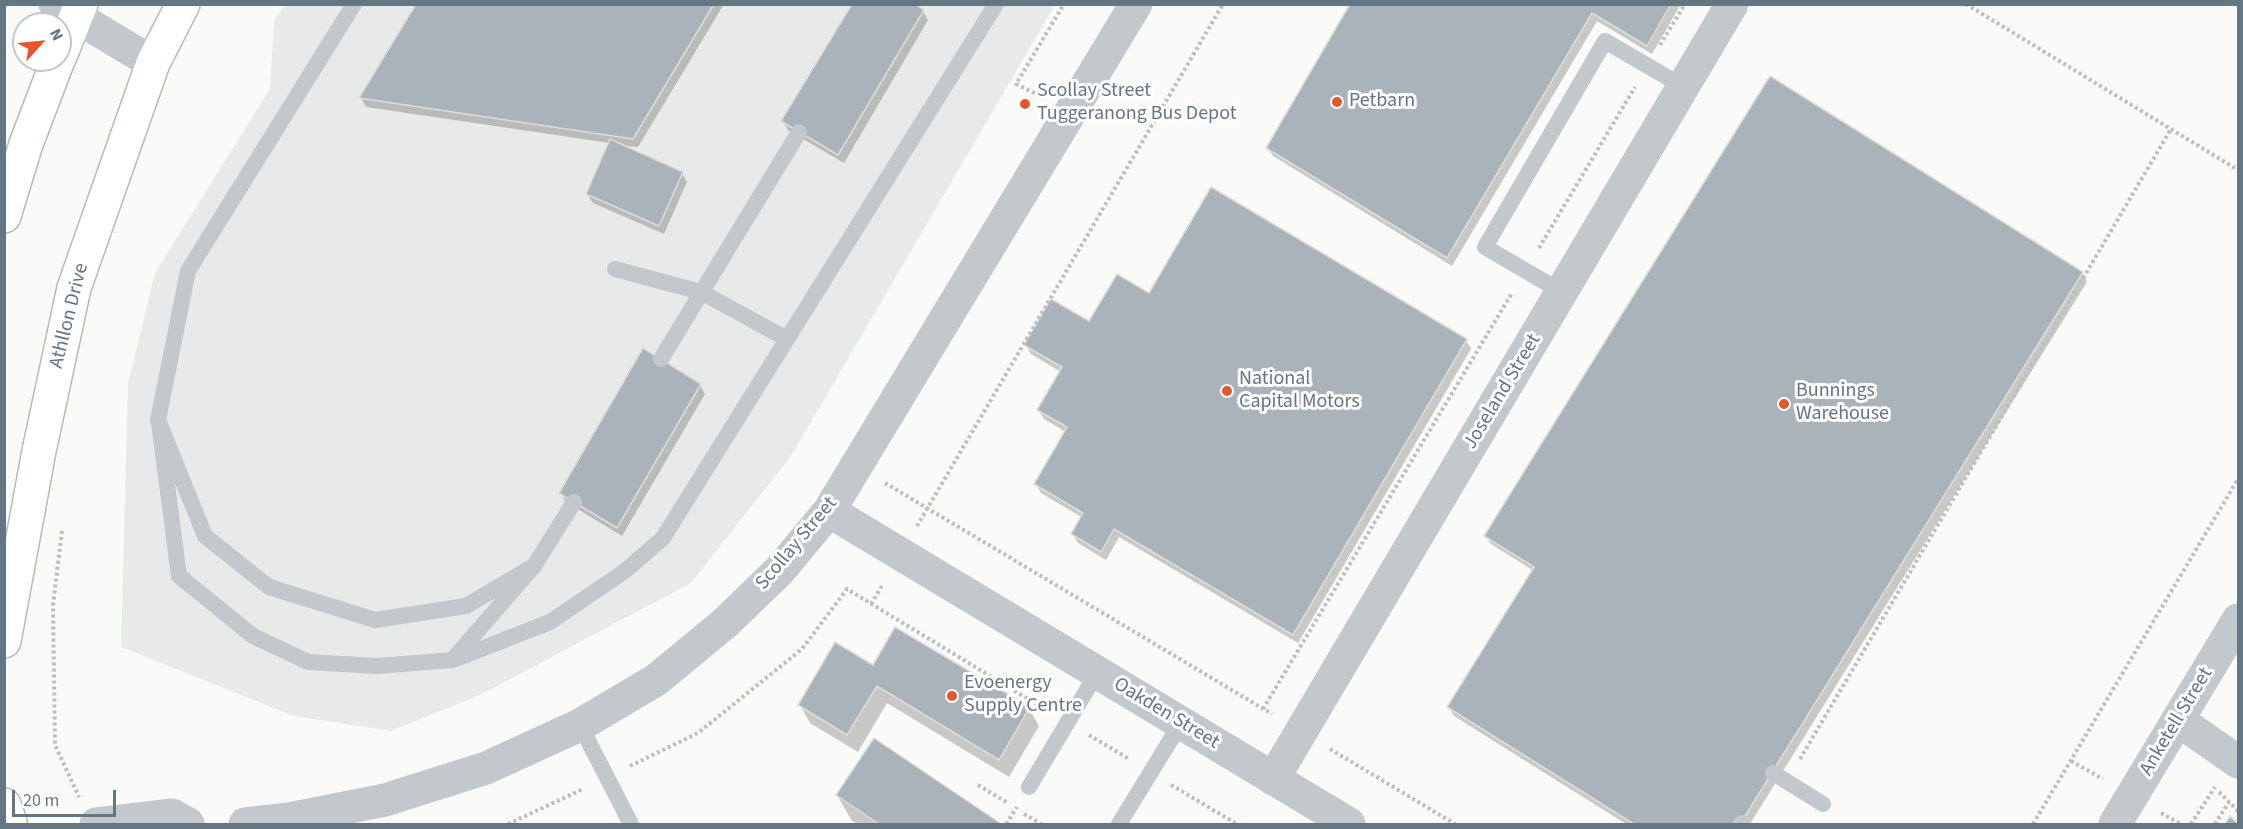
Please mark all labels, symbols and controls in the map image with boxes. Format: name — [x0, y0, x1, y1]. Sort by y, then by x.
north arrow — [12, 12, 72, 72]
text: N — [44, 25, 68, 44]
place label: Scollay Street Tuggeranong Bus Depot — [1037, 80, 1236, 127]
place label: Petbarn — [1349, 90, 1415, 114]
marker: Petbarn — [1330, 95, 1344, 109]
marker: Scollay Street Tuggeranong Bus Depot — [1018, 97, 1032, 111]
street label: Athllon Drive — [45, 261, 95, 371]
street label: Joseland Street — [1459, 330, 1547, 454]
place label: National Capital Motors — [1239, 368, 1360, 415]
place label: Bunnings Warehouse — [1796, 380, 1889, 427]
marker: National Capital Motors — [1220, 384, 1234, 398]
marker: Bunnings Warehouse — [1777, 397, 1791, 411]
street label: Scollay Street — [751, 493, 843, 595]
street label: Anketell Street — [2135, 664, 2219, 780]
place label: Evoenergy Supply Centre — [964, 672, 1082, 719]
street label: Oakden Street — [1109, 673, 1223, 755]
marker: Evoenergy Supply Centre — [945, 689, 959, 703]
scale bar — [15, 778, 118, 816]
text: 20 m — [23, 788, 59, 813]

